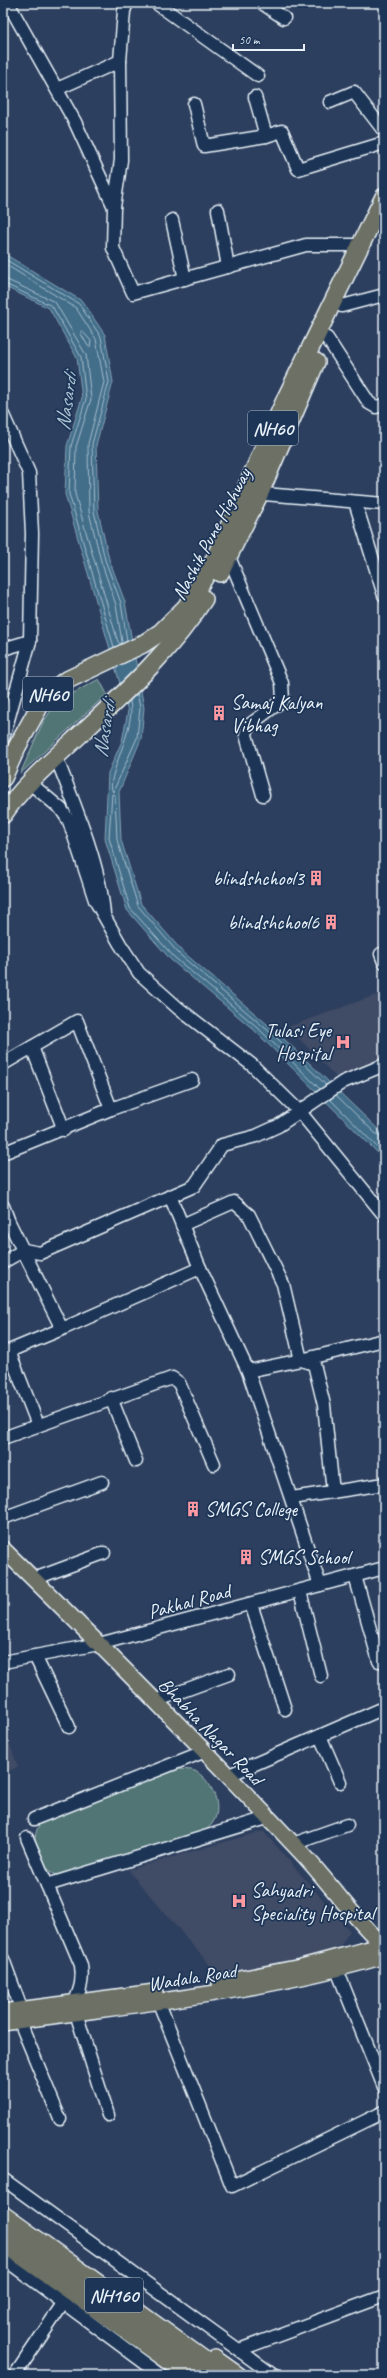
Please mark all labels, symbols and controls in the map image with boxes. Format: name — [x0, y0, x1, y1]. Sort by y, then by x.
scale bar — [233, 26, 304, 52]
text: 50 m — [239, 32, 261, 48]
water label: Nasardi — [49, 367, 84, 432]
road number: NH60 — [248, 411, 298, 445]
street label: Nashik Pune Highway — [166, 463, 257, 604]
road number: NH60 — [23, 677, 73, 711]
place label: Samaj Kalyan Vibhag — [231, 690, 324, 738]
water label: Nasardi — [87, 694, 122, 759]
building icon: Samaj Kalyan Vibhag — [210, 704, 228, 722]
place label: blindshchool3 — [213, 866, 306, 891]
building icon: blindshchool3 — [307, 869, 325, 887]
place label: blindshchool6 — [228, 910, 320, 935]
building icon: blindshchool6 — [322, 913, 340, 931]
place label: Tulasi Eye Hospital — [265, 1018, 335, 1066]
hospital icon: Tulasi Eye Hospital — [334, 1033, 352, 1051]
place label: SMGS College — [205, 1497, 298, 1522]
building icon: SMGS College — [184, 1500, 202, 1518]
place label: SMGS School — [258, 1545, 353, 1570]
building icon: SMGS School — [237, 1548, 255, 1566]
street label: Pakhal Road — [145, 1578, 236, 1624]
street label: Bhabha Nagar Road — [153, 1672, 271, 1793]
place label: Sahyadri Speciality Hospital — [251, 1878, 378, 1926]
hospital icon: Sahyadri Speciality Hospital — [230, 1892, 248, 1910]
street label: Wadala Road — [146, 1958, 241, 1997]
road number: NH160 — [85, 2278, 143, 2312]

